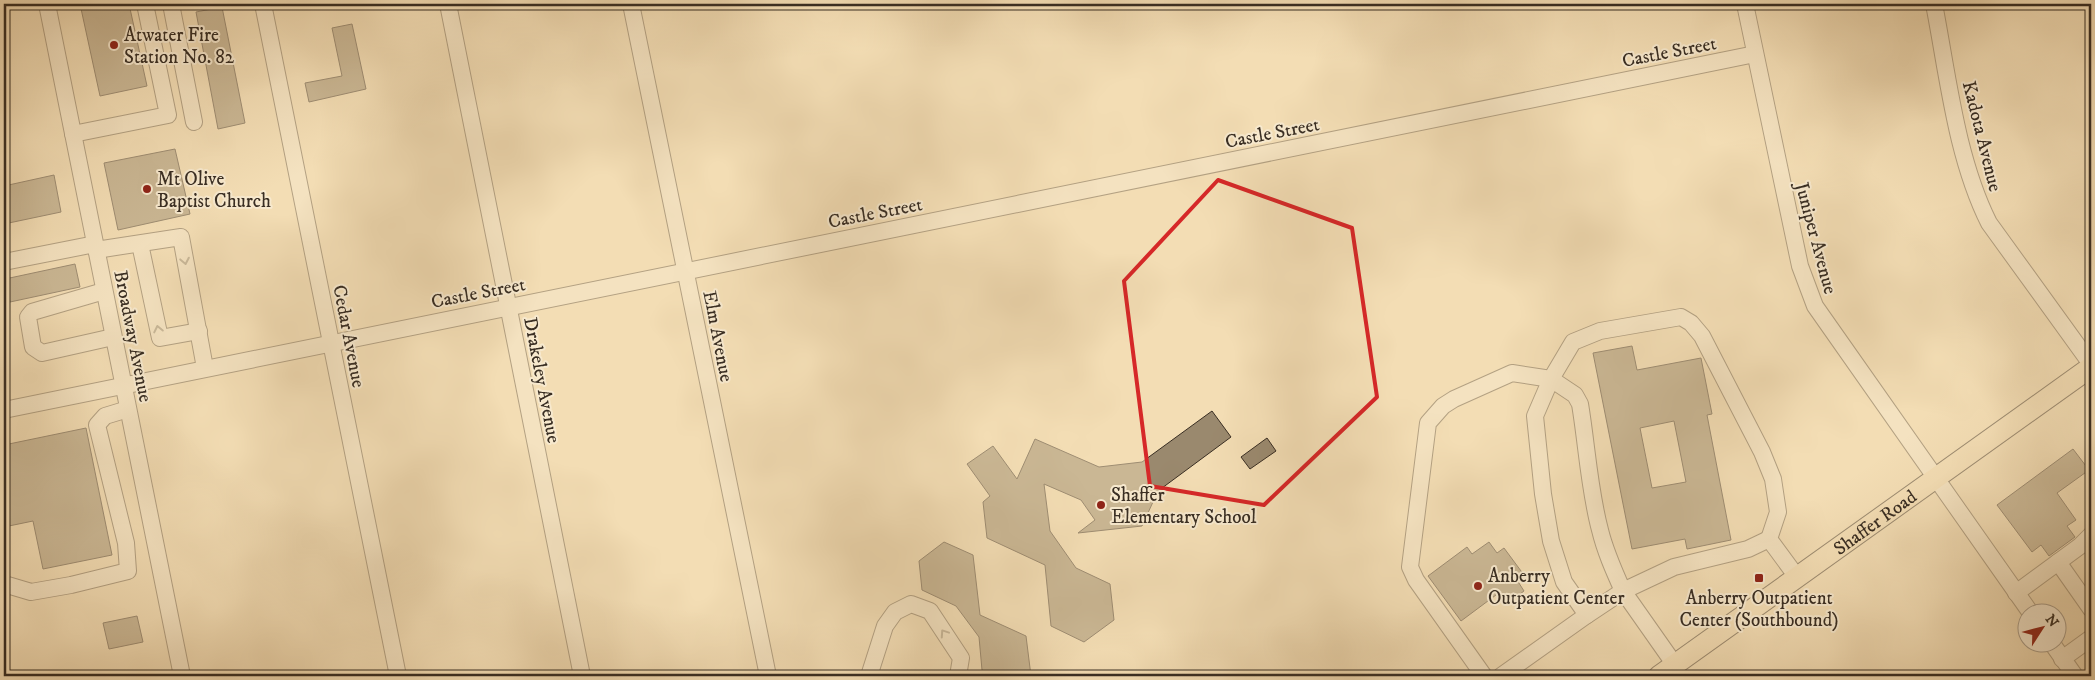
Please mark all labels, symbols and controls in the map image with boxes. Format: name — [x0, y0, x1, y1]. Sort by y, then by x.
place label: Atwater Fire Station No. 82 — [124, 24, 235, 69]
street label: Castle Street — [1620, 32, 1718, 73]
marker: Atwater Fire Station No. 82 — [108, 39, 120, 51]
street label: Kadota Avenue — [1957, 79, 2006, 194]
street label: Castle Street — [1223, 113, 1321, 154]
place label: Mt Olive Baptist Church — [157, 168, 271, 213]
street label: Juniper Avenue — [1789, 178, 1842, 297]
marker: Mt Olive Baptist Church — [141, 183, 153, 195]
street label: Castle Street — [826, 193, 924, 234]
one-way arrow — [180, 257, 190, 265]
street label: Broadway Avenue — [108, 268, 157, 404]
street label: Castle Street — [429, 273, 527, 314]
street label: Cedar Avenue — [327, 283, 370, 390]
street label: Elm Avenue — [697, 289, 738, 384]
street label: Drakeley Avenue — [518, 315, 565, 445]
one-way arrow — [153, 324, 164, 333]
place label: Shaffer Elementary School — [1111, 484, 1257, 529]
street label: Shaffer Road — [1829, 485, 1922, 561]
marker: Shaffer Elementary School — [1095, 499, 1107, 511]
place label: Anberry Outpatient Center — [1488, 565, 1625, 610]
marker: Anberry Outpatient Center (Southbound) — [1753, 572, 1765, 584]
marker: Anberry Outpatient Center — [1472, 580, 1484, 592]
place label: Anberry Outpatient Center (Southbound) — [1679, 587, 1839, 632]
north arrow — [2018, 602, 2068, 652]
text: N — [2041, 611, 2063, 631]
one-way arrow — [941, 629, 950, 639]

